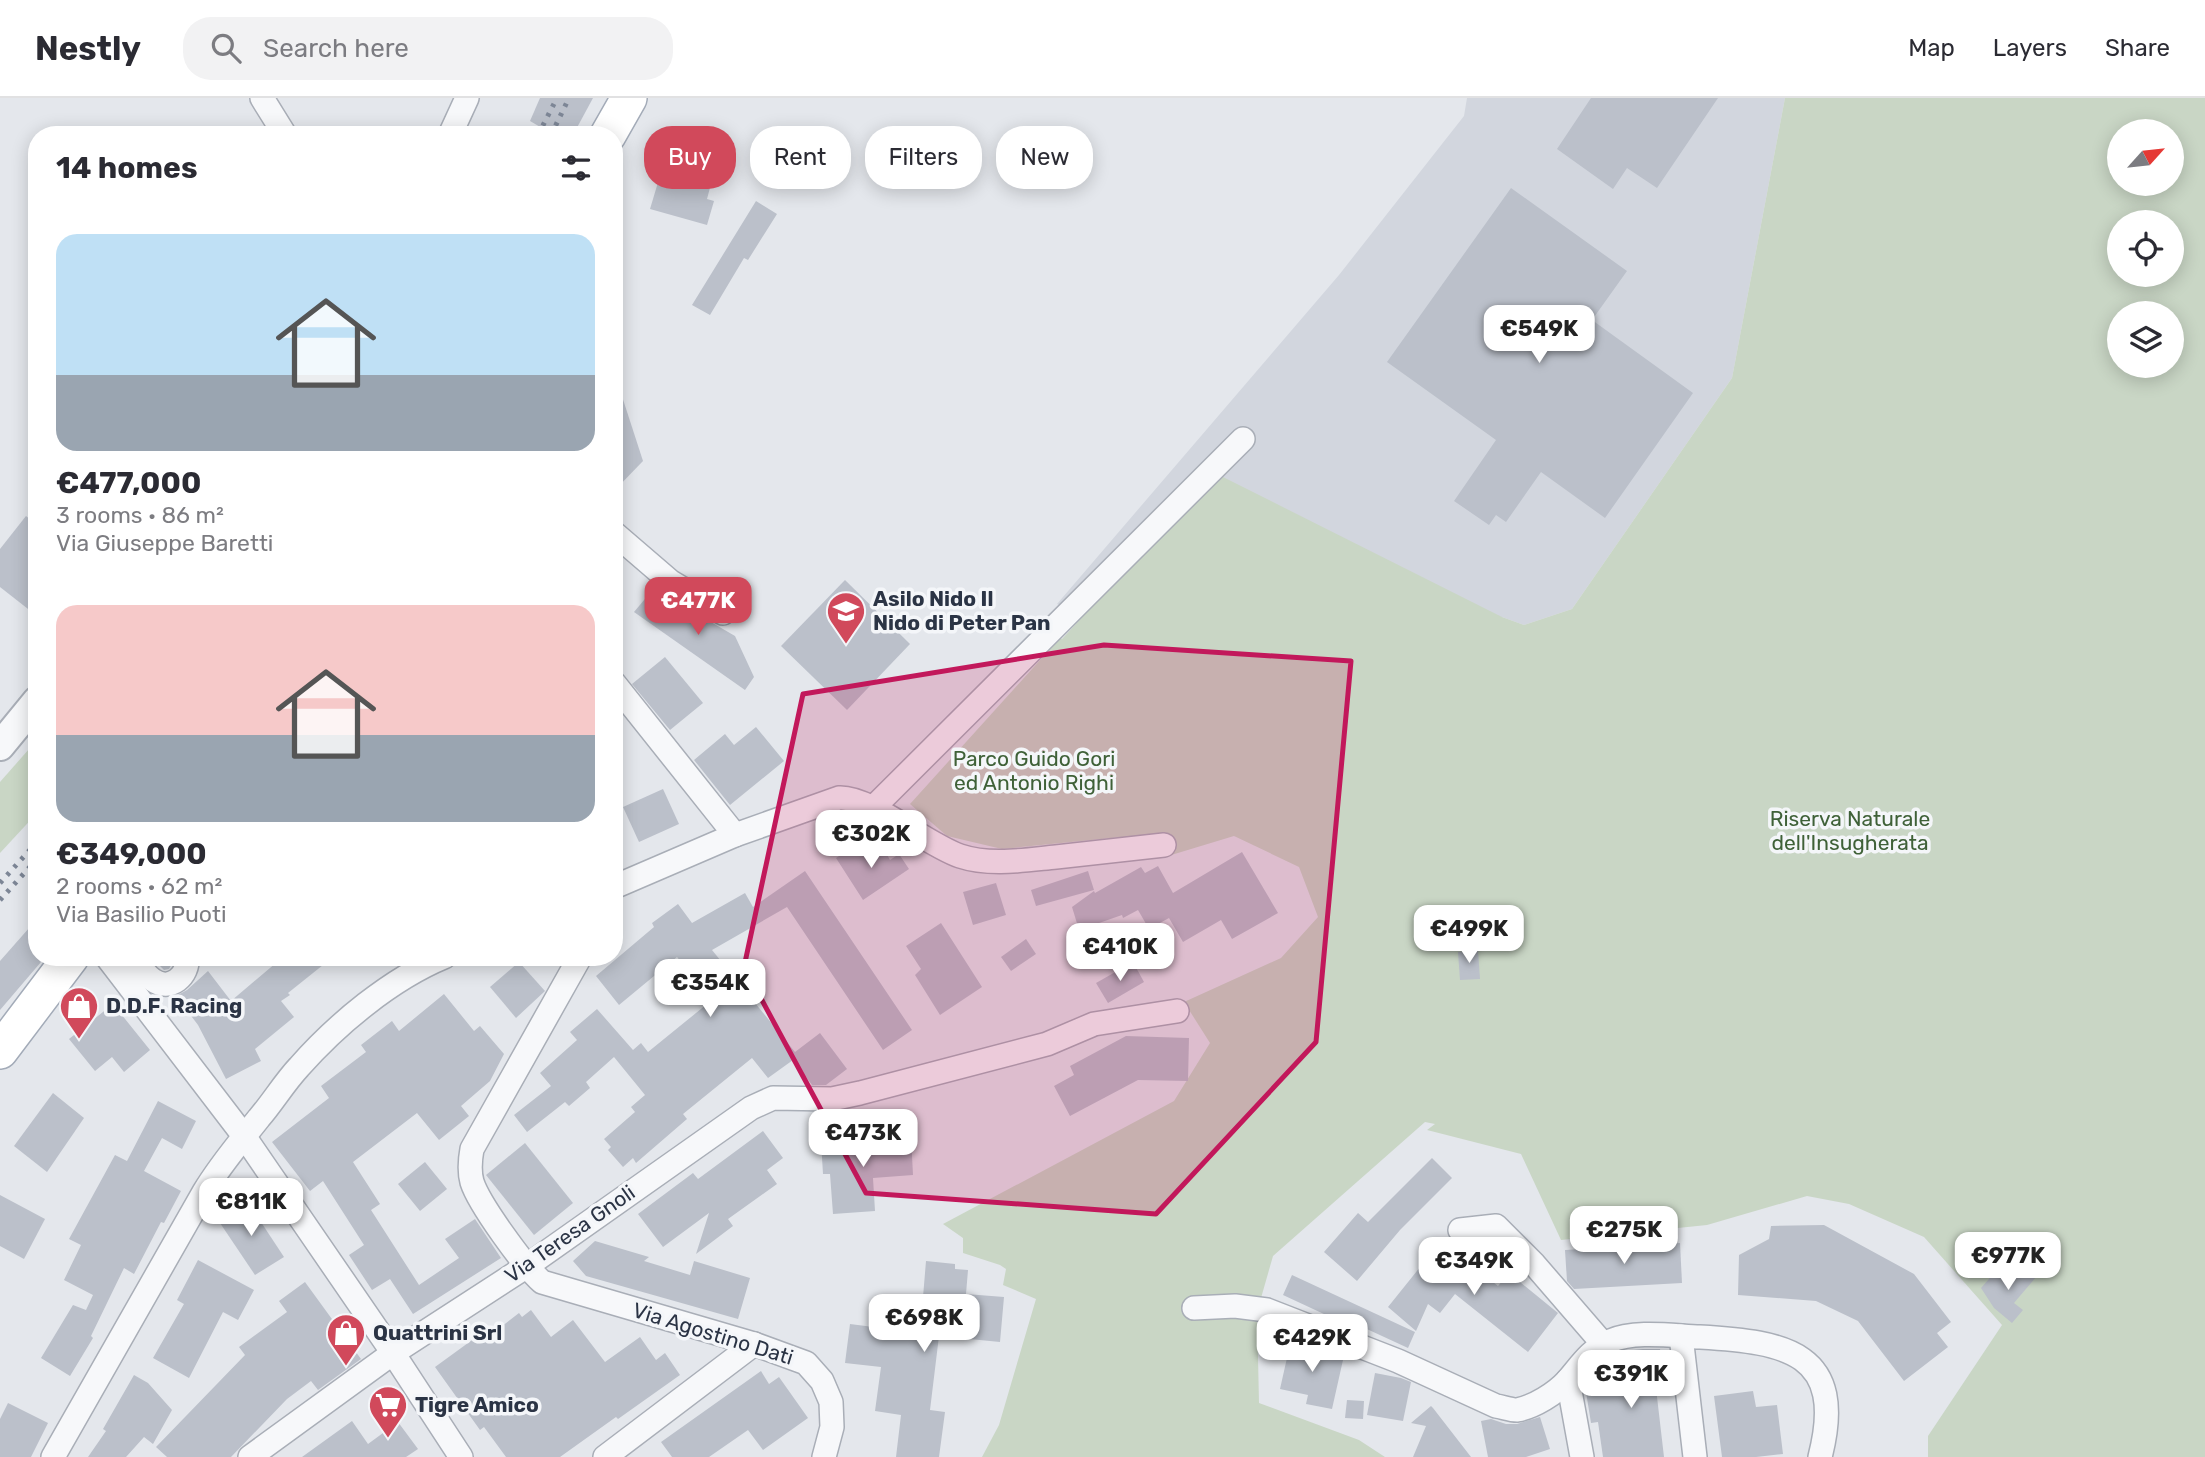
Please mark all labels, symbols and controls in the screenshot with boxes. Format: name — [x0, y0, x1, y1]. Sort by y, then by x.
search box — [183, 17, 673, 80]
text: Nestly — [35, 29, 141, 68]
icon: search — [207, 29, 245, 67]
text: Search here — [263, 33, 409, 64]
text: Map — [1908, 34, 1955, 62]
text: Layers — [1993, 34, 2067, 62]
text: Share — [2105, 34, 2170, 62]
north arrow — [2107, 119, 2184, 196]
map controls — [2107, 119, 2184, 378]
chip: Buy — [644, 126, 736, 189]
chip: Rent — [750, 126, 851, 189]
chip: Filters — [865, 126, 982, 189]
chip: New — [996, 126, 1093, 189]
icon: filters — [557, 149, 595, 187]
text: 14 homes — [56, 150, 198, 186]
button: locate — [2107, 210, 2184, 287]
icon: home — [263, 280, 389, 406]
button: layers — [2107, 301, 2184, 378]
pin: €549K — [1490, 306, 1588, 365]
text: €549K — [1500, 314, 1578, 342]
text: €477,000 — [56, 465, 201, 501]
text: 3 rooms · 86 m² — [56, 501, 224, 529]
text: Via Giuseppe Baretti — [56, 529, 273, 557]
pin: €477K — [649, 578, 747, 637]
text: €477K — [661, 586, 735, 614]
place label: Asilo Nido Il Nido di Peter Pan — [873, 586, 1051, 635]
school or university icon: Asilo Nido Il Nido di Peter Pan — [825, 590, 867, 645]
icon: home — [263, 651, 389, 777]
park label: Parco Guido Gori ed Antonio Righi — [953, 746, 1115, 795]
park label: Riserva Naturale dell'Insugherata — [1770, 806, 1930, 855]
pin: €302K — [822, 810, 920, 870]
text: €302K — [831, 819, 911, 847]
text: €349,000 — [56, 836, 207, 872]
text: 2 rooms · 62 m² — [56, 872, 222, 900]
text: Via Basilio Puoti — [56, 900, 227, 928]
pin: €499K — [1420, 906, 1518, 965]
text: €499K — [1430, 914, 1508, 942]
pin: €410K — [1071, 924, 1169, 983]
text: €410K — [1082, 932, 1158, 960]
pin: €354K — [661, 960, 759, 1019]
text: €354K — [670, 968, 750, 996]
shop icon: D.D.F. Racing — [58, 985, 100, 1040]
place label: D.D.F. Racing — [106, 993, 242, 1018]
pin: €473K — [814, 1110, 912, 1169]
text: €473K — [825, 1118, 901, 1146]
pin: €811K — [202, 1178, 300, 1238]
street label: Via Teresa Gnoli — [500, 1179, 640, 1288]
text: €811K — [215, 1187, 287, 1215]
pin: €275K — [1575, 1206, 1673, 1266]
text: €275K — [1586, 1215, 1662, 1243]
pin: €977K — [1959, 1232, 2057, 1292]
pin: €349K — [1425, 1238, 1523, 1297]
text: €977K — [1971, 1241, 2045, 1269]
text: €349K — [1435, 1246, 1513, 1274]
pin: €698K — [875, 1294, 973, 1354]
street label: Via Agostino Dati — [630, 1297, 796, 1370]
text: €698K — [885, 1303, 963, 1331]
shop icon: Quattrini Srl — [325, 1312, 367, 1367]
pin: €429K — [1263, 1314, 1361, 1374]
place label: Quattrini Srl — [373, 1320, 502, 1345]
text: €429K — [1273, 1323, 1351, 1351]
pin: €391K — [1582, 1350, 1680, 1410]
text: €391K — [1594, 1359, 1668, 1387]
supermarket icon: Tigre Amico — [367, 1384, 409, 1439]
place label: Tigre Amico — [415, 1392, 539, 1417]

